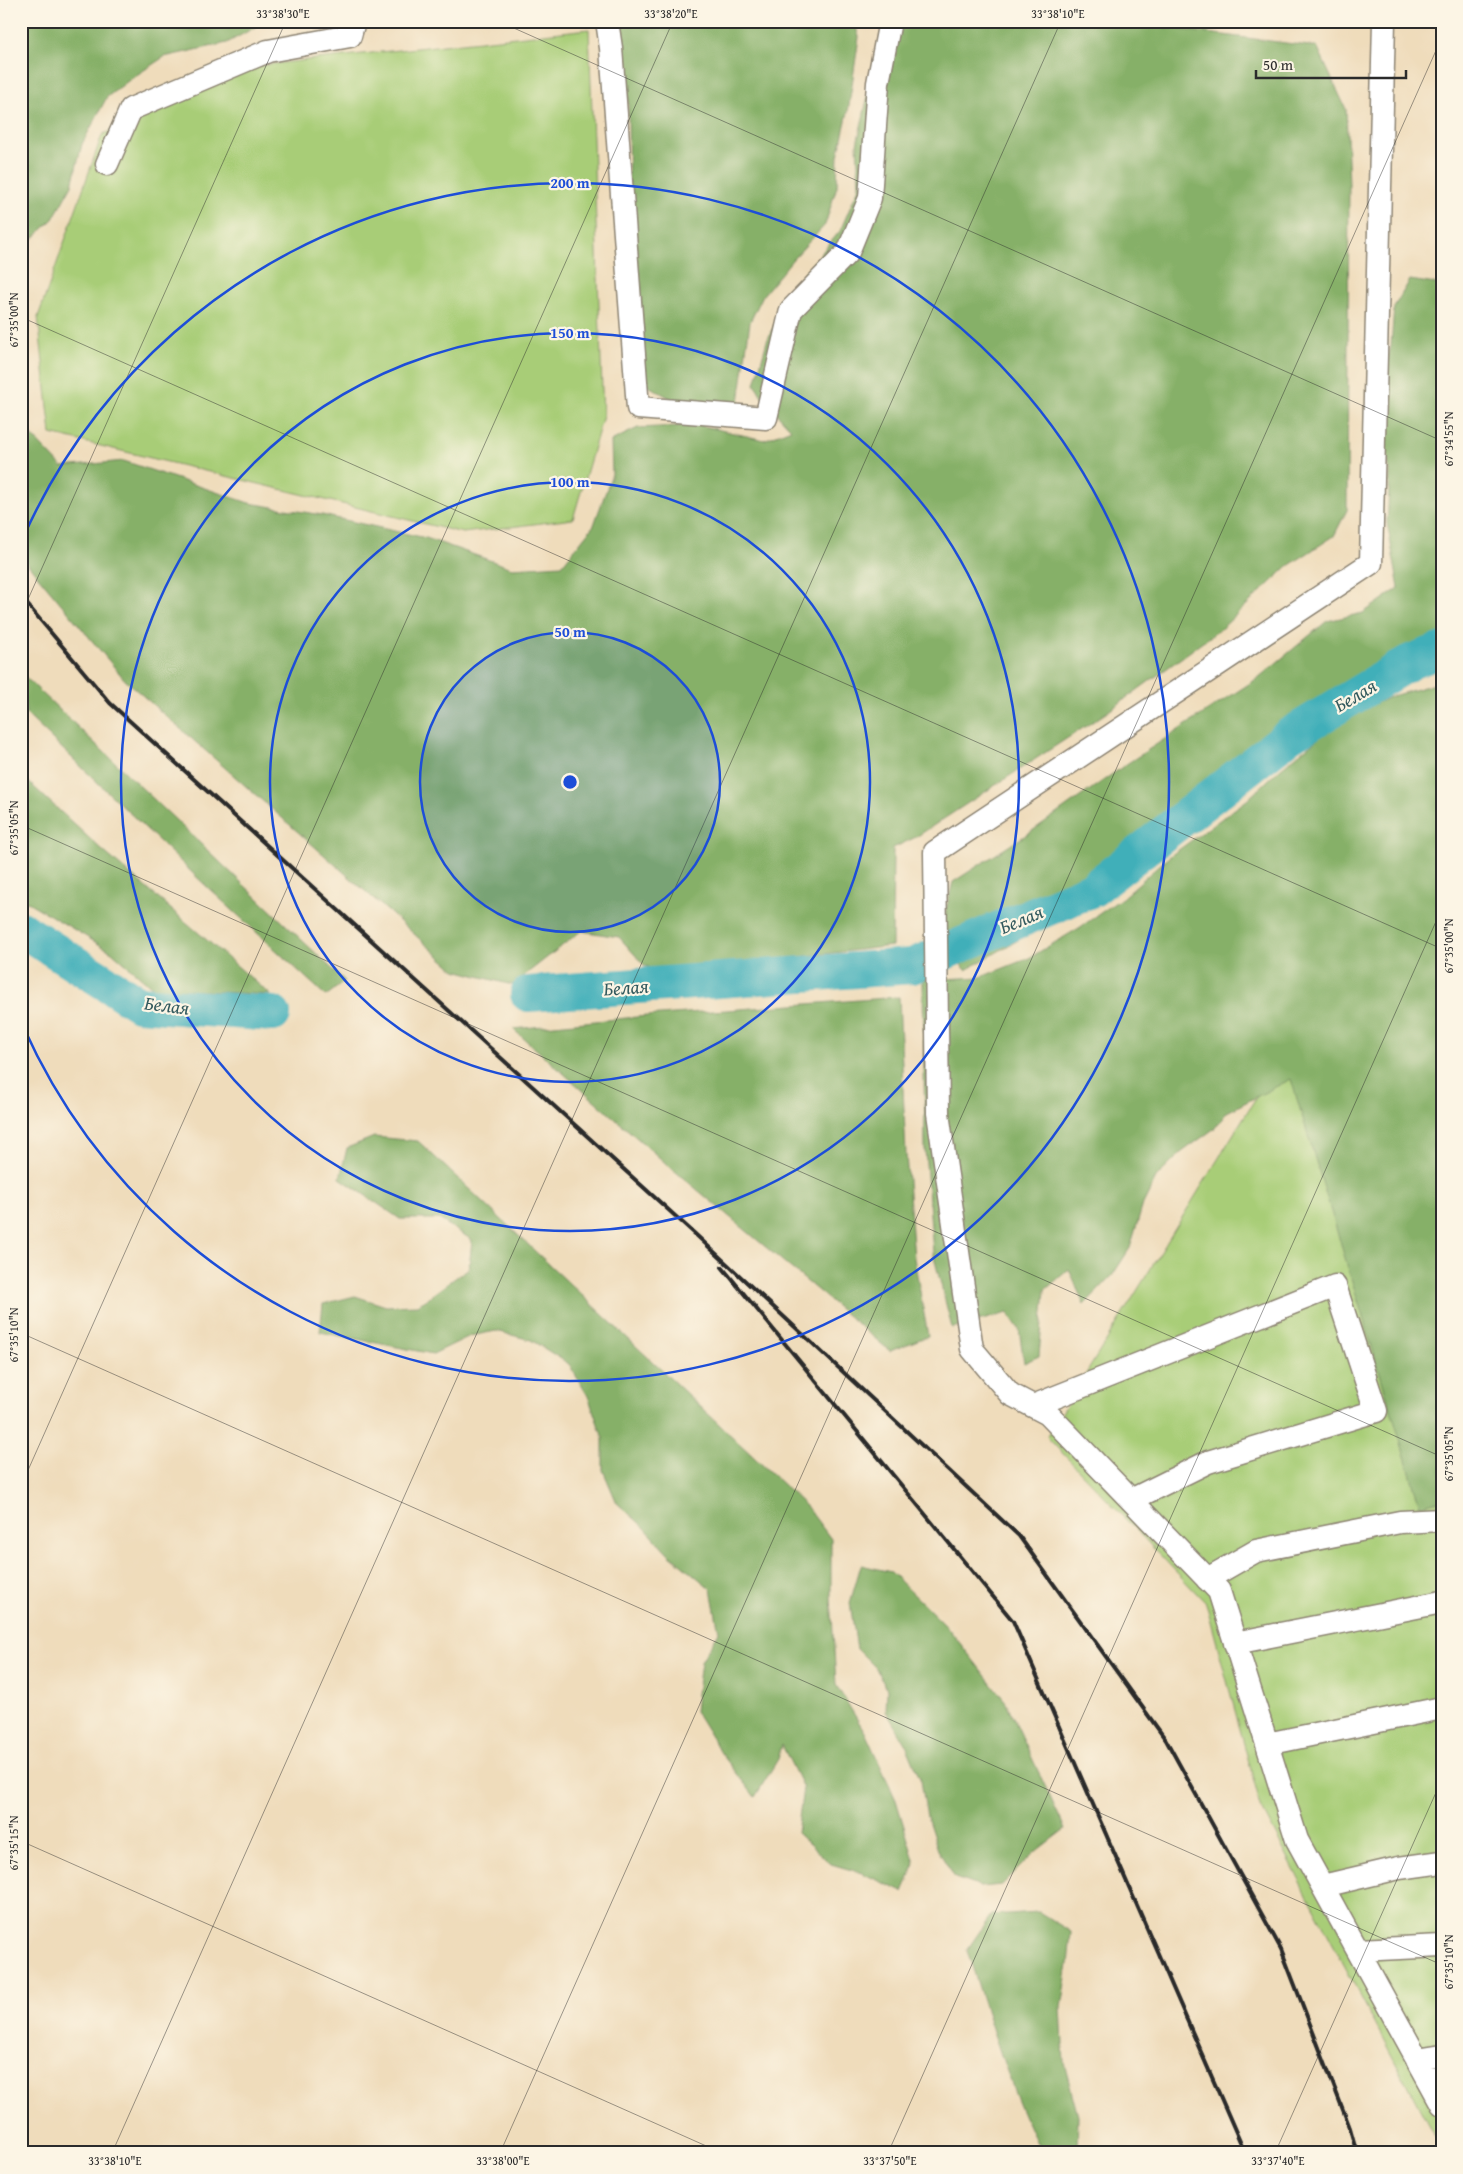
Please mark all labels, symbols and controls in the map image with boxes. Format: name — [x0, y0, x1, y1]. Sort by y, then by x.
text: 33°38'30"E — [256, 5, 310, 22]
text: 33°38'20"E — [644, 5, 698, 22]
text: 33°38'10"E — [1031, 5, 1085, 22]
scale bar — [1256, 48, 1406, 80]
text: 50 m — [1263, 54, 1294, 75]
text: 200 m — [550, 172, 590, 193]
text: 67°35'00"N — [5, 292, 22, 348]
text: 150 m — [550, 322, 590, 343]
text: 67°34'55"N — [1440, 411, 1457, 467]
text: 100 m — [550, 471, 590, 492]
text: 50 m — [554, 621, 586, 642]
water label: Белая — [1328, 671, 1382, 719]
centre of rings — [561, 773, 579, 791]
text: 67°35'05"N — [5, 800, 22, 856]
water label: Белая — [995, 897, 1047, 941]
text: 67°35'00"N — [1440, 918, 1457, 974]
water label: Белая — [603, 971, 649, 1003]
water label: Белая — [143, 988, 191, 1022]
text: 67°35'10"N — [5, 1307, 22, 1363]
text: 67°35'05"N — [1440, 1426, 1457, 1482]
text: 67°35'15"N — [5, 1815, 22, 1871]
text: 67°35'10"N — [1440, 1934, 1457, 1990]
text: 33°38'10"E — [88, 2152, 142, 2169]
text: 33°38'00"E — [476, 2152, 530, 2169]
text: 33°37'50"E — [863, 2152, 917, 2169]
text: 33°37'40"E — [1251, 2152, 1305, 2169]

